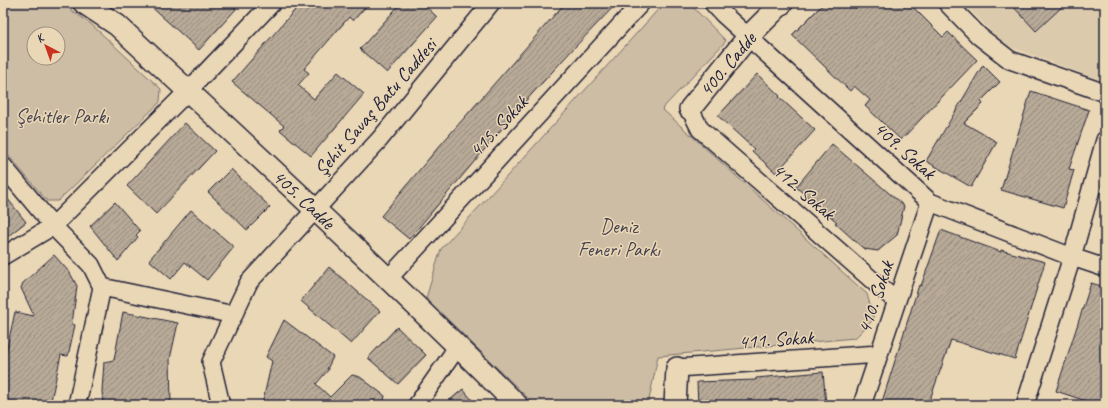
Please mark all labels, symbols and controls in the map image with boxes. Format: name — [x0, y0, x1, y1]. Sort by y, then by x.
north arrow — [26, 26, 66, 66]
street label: 400. Cadde — [693, 26, 762, 102]
text: K — [33, 30, 48, 46]
street label: Şehit Savaş Batu Caddesi — [309, 32, 443, 181]
street label: 415. Sokak — [464, 89, 534, 162]
park label: Şehitler Parkı — [15, 104, 110, 129]
street label: 409. Sokak — [868, 116, 942, 186]
street label: 412. Sokak — [767, 157, 841, 227]
street label: 405. Cadde — [267, 164, 341, 236]
park label: Deniz Feneri Parkı — [578, 214, 661, 262]
street label: 410. Sokak — [851, 256, 900, 337]
street label: 411. Sokak — [738, 324, 816, 355]

